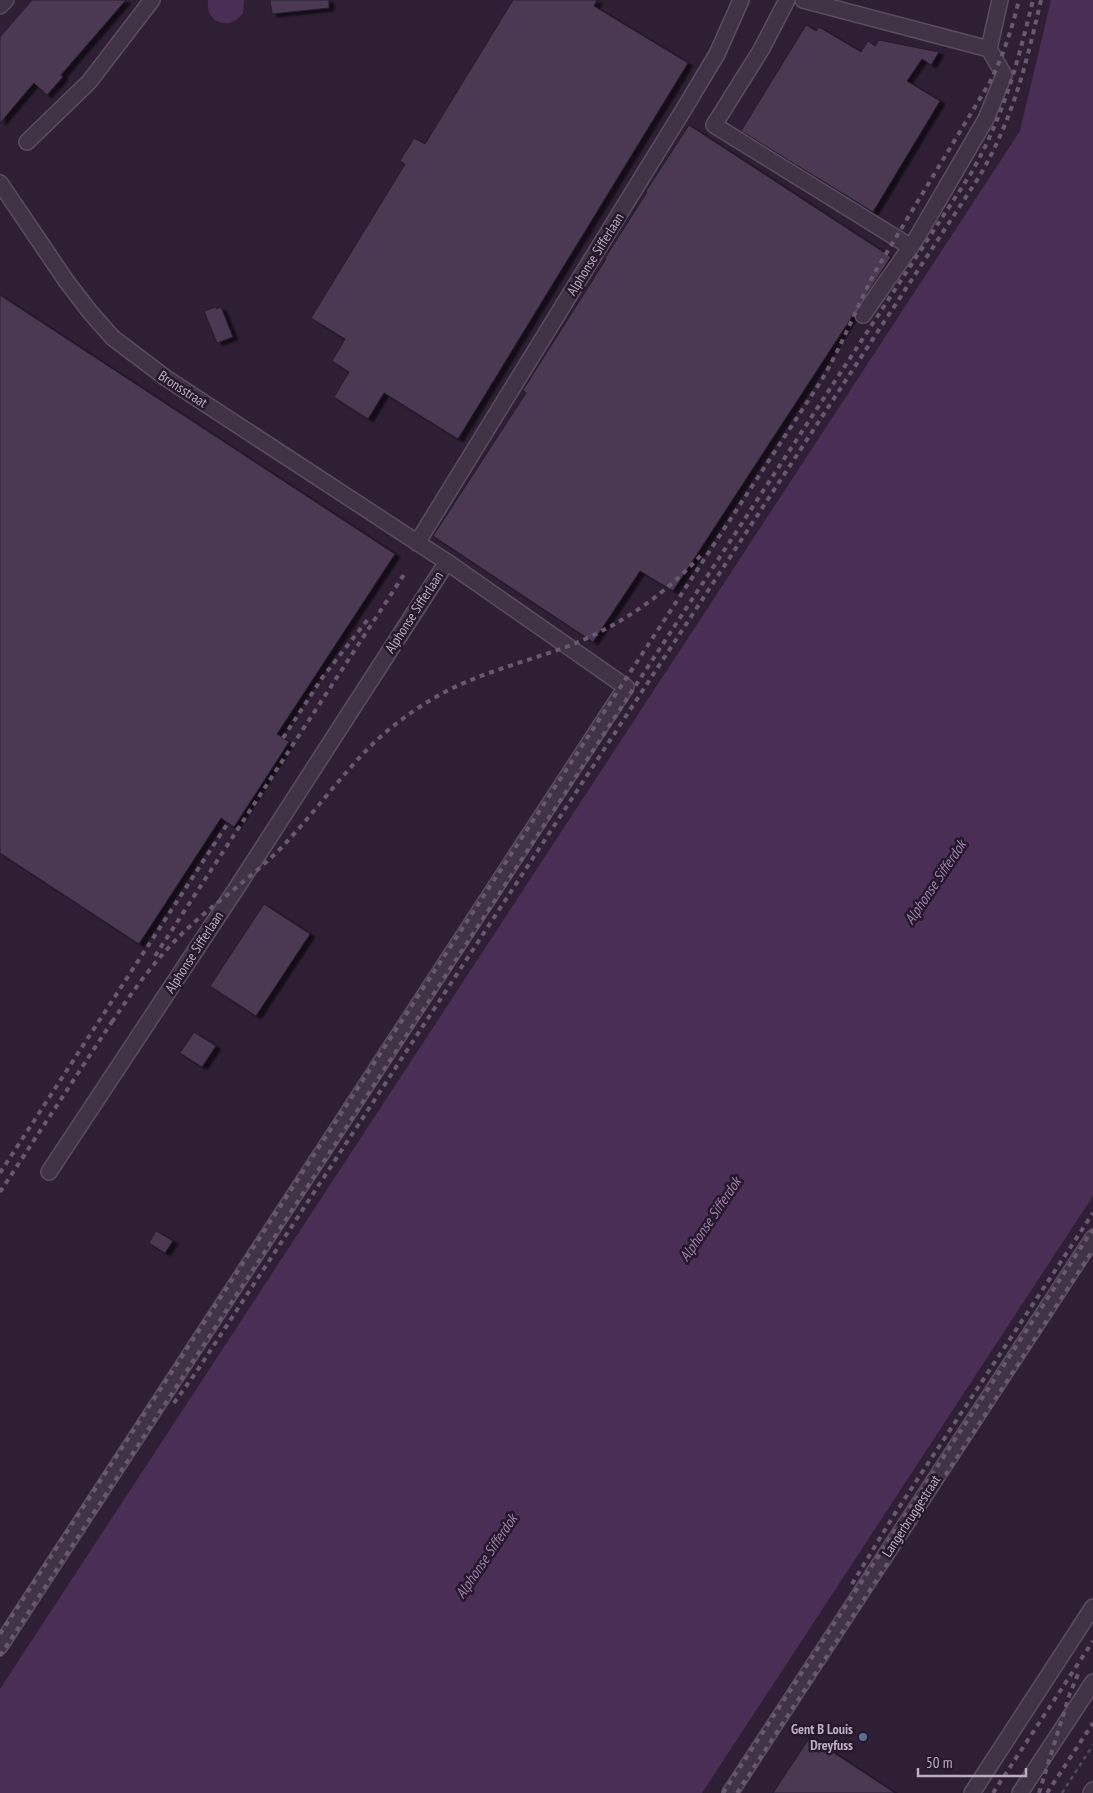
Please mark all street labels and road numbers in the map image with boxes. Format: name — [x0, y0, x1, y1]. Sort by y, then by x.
street label: Alphonse Sifferlaan — [562, 209, 628, 299]
street label: Bronsstraat — [155, 367, 211, 412]
street label: Alphonse Sifferlaan — [381, 568, 447, 656]
street label: Alphonse Sifferlaan — [161, 908, 227, 996]
street label: Langerbruggestraat — [878, 1471, 944, 1560]

